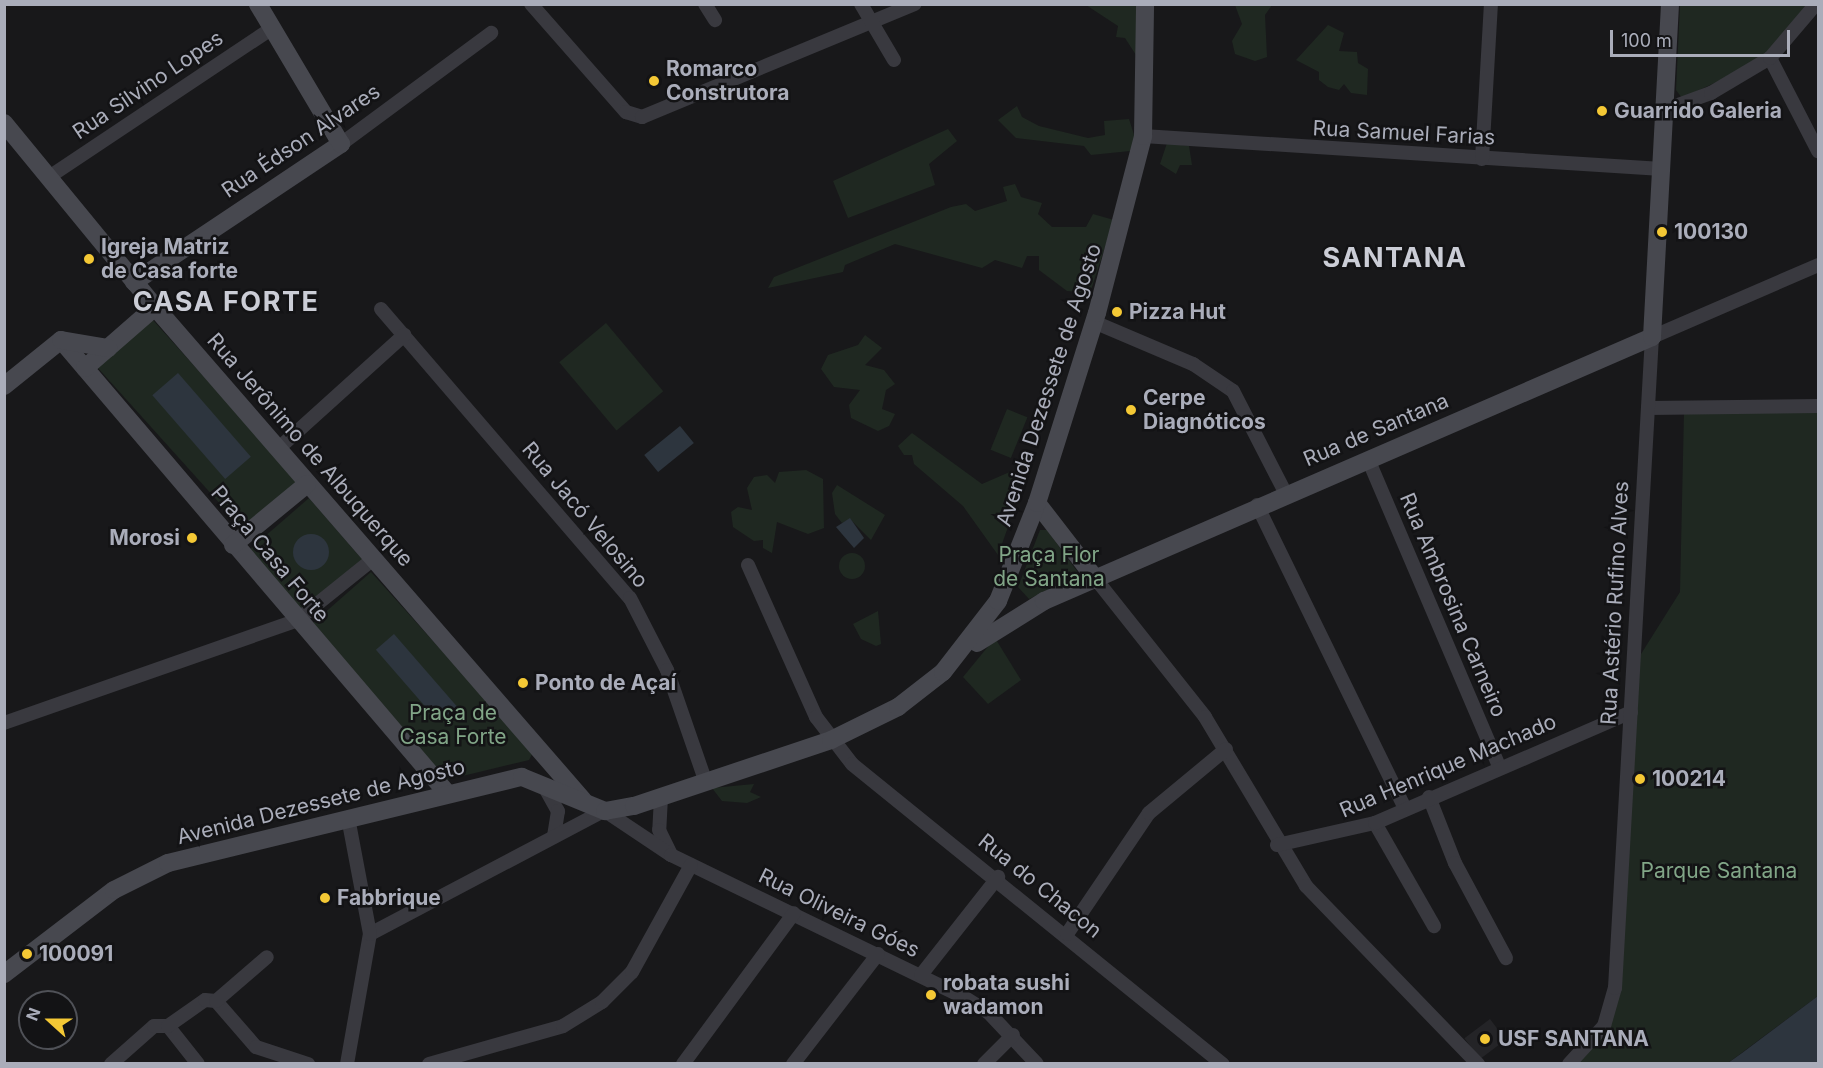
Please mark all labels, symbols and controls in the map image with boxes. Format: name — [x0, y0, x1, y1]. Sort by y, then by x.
scale bar — [1613, 18, 1793, 56]
street label: Rua Silvino Lopes — [68, 25, 228, 145]
text: 100 m — [1621, 30, 1672, 51]
place label: Romarco Construtora — [666, 56, 789, 106]
marker: Romarco Construtora — [647, 74, 661, 88]
street label: Rua Édson Alvares — [217, 79, 385, 203]
place label: Guarrido Galeria — [1614, 98, 1782, 124]
marker: Guarrido Galeria — [1595, 104, 1609, 118]
street label: Rua Samuel Farias — [1312, 116, 1496, 150]
place label: 100130 — [1674, 219, 1748, 245]
marker: 100130 — [1655, 225, 1669, 239]
place label: Igreja Matriz de Casa forte — [101, 234, 238, 284]
street label: Avenida Dezessete de Agosto — [991, 240, 1107, 530]
district label: SANTANA — [1322, 242, 1468, 274]
marker: Igreja Matriz de Casa forte — [82, 252, 96, 266]
district label: CASA FORTE — [133, 286, 319, 318]
place label: Pizza Hut — [1129, 299, 1226, 325]
marker: Pizza Hut — [1110, 305, 1124, 319]
street label: Rua Jerônimo de Albuquerque — [202, 328, 418, 572]
place label: Cerpe Diagnóticos — [1143, 385, 1266, 435]
street label: Rua de Santana — [1300, 388, 1452, 472]
marker: Cerpe Diagnóticos — [1124, 403, 1138, 417]
street label: Rua Jacó Velosino — [517, 437, 653, 593]
street label: Rua Astério Rufino Alves — [1596, 480, 1634, 726]
street label: Praça Casa Forte — [206, 481, 334, 627]
street label: Rua Ambrosina Carneiro — [1394, 489, 1512, 721]
place label: Morosi — [109, 525, 180, 551]
marker: Morosi — [185, 531, 199, 545]
park label: Praça Flor de Santana — [993, 542, 1105, 592]
place label: Ponto de Açaí — [535, 670, 676, 696]
marker: Ponto de Açaí — [516, 676, 530, 690]
park label: Praça de Casa Forte — [399, 700, 507, 750]
street label: Rua Henrique Machado — [1336, 709, 1560, 823]
street label: Avenida Dezessete de Agosto — [174, 754, 468, 850]
place label: 100214 — [1652, 766, 1726, 792]
marker: 100214 — [1633, 772, 1647, 786]
street label: Rua do Chacon — [973, 829, 1107, 943]
park label: Parque Santana — [1641, 858, 1797, 884]
street label: Rua Oliveira Góes — [754, 863, 924, 963]
place label: Fabbrique — [337, 885, 441, 911]
marker: Fabbrique — [318, 891, 332, 905]
place label: 100091 — [39, 941, 113, 967]
marker: 100091 — [20, 947, 34, 961]
place label: robata sushi wadamon — [943, 970, 1070, 1020]
marker: robata sushi wadamon — [924, 988, 938, 1002]
north arrow — [18, 990, 78, 1050]
text: N — [22, 1005, 45, 1024]
place label: USF SANTANA — [1498, 1026, 1649, 1052]
marker: USF SANTANA — [1476, 1030, 1494, 1048]

